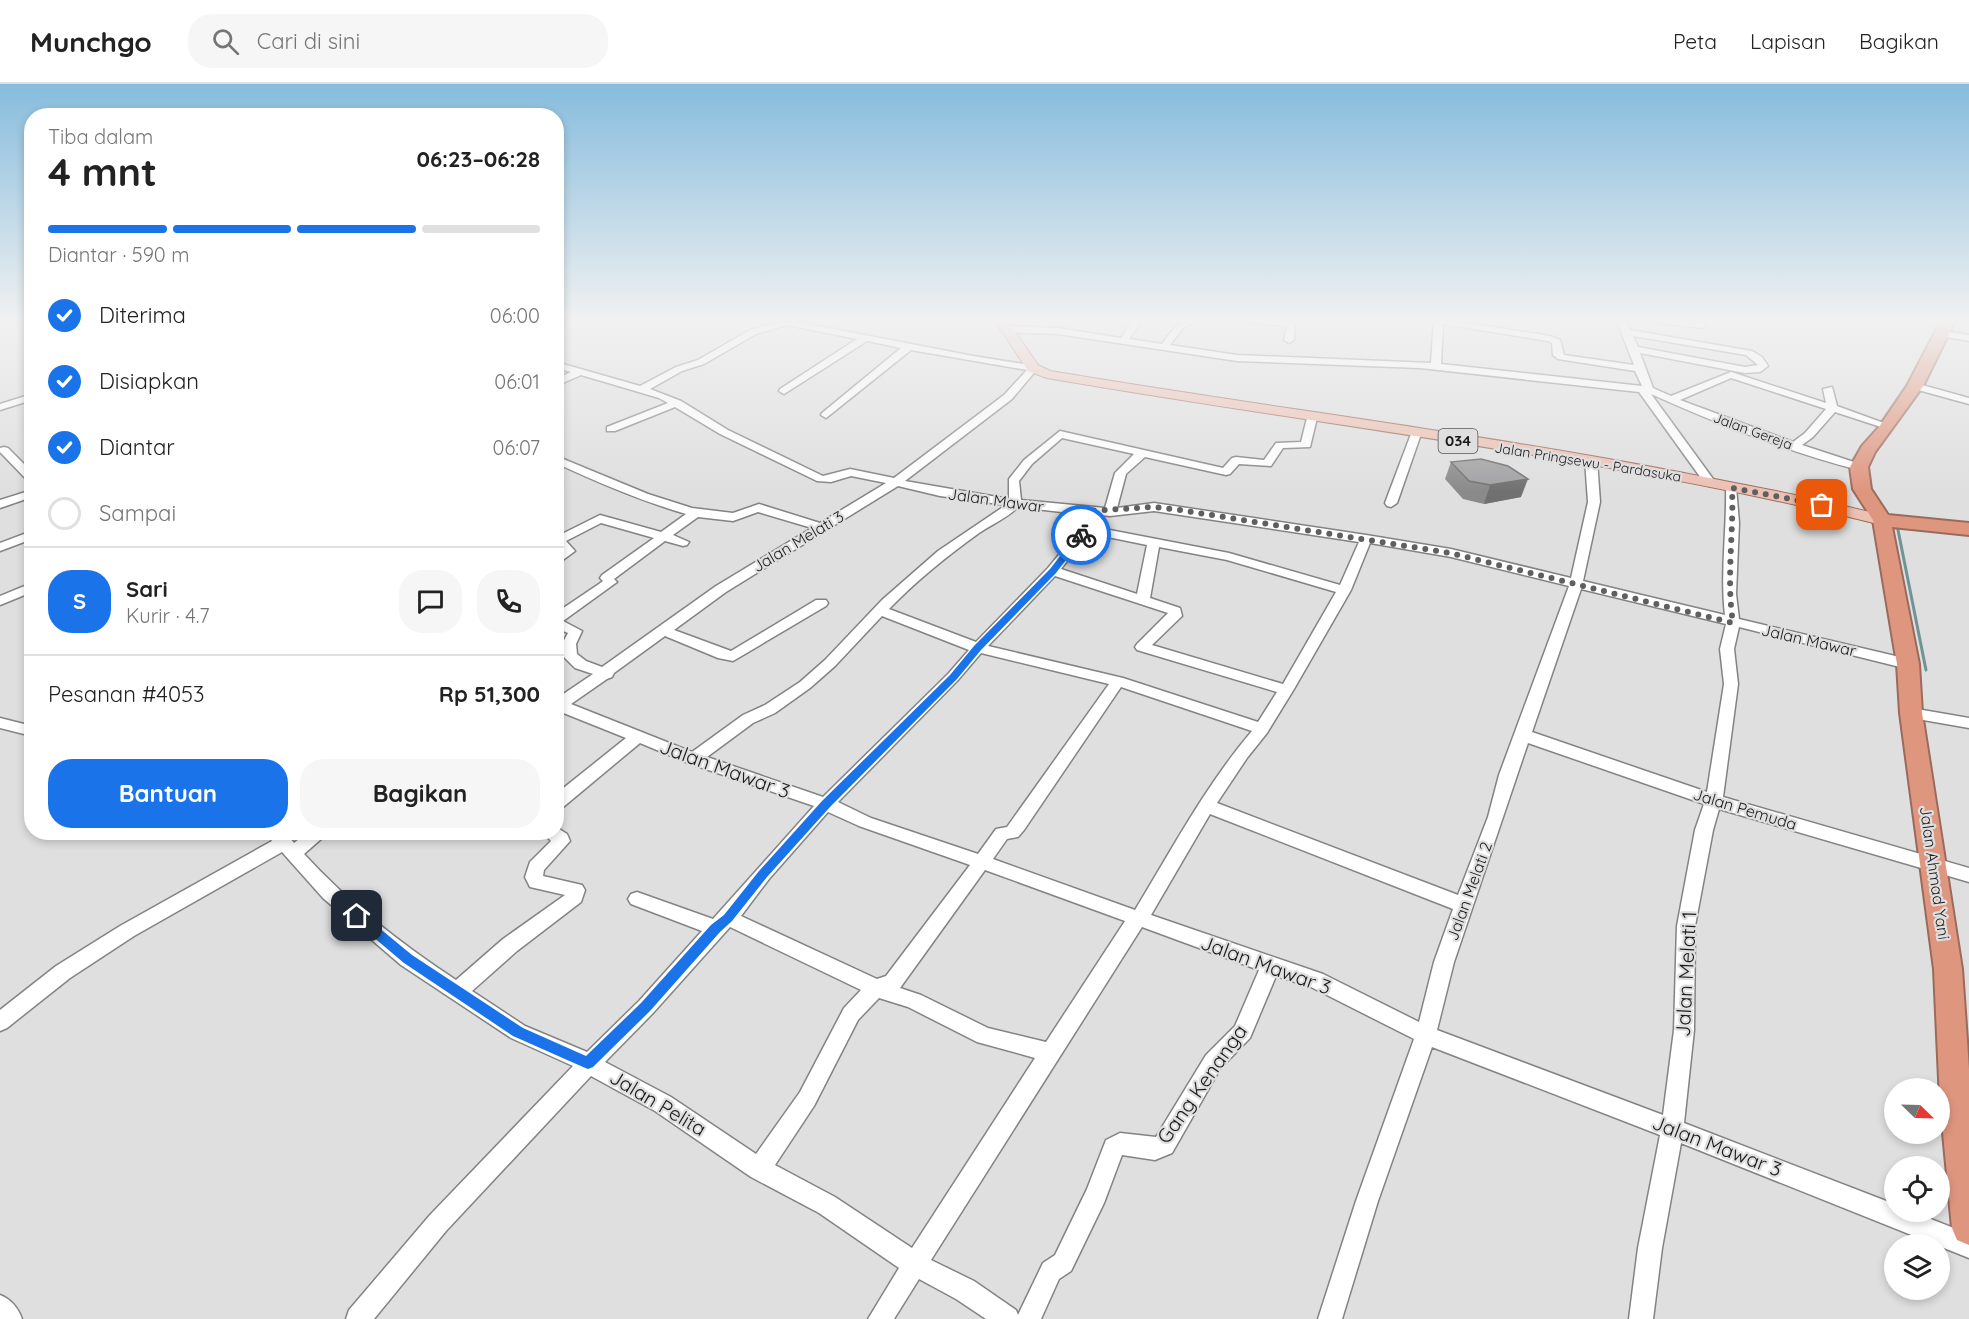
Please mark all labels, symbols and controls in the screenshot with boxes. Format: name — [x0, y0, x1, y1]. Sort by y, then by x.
search box — [188, 14, 608, 68]
text: Munchgo — [30, 24, 152, 59]
icon: search — [209, 25, 242, 58]
text: Cari di sini — [257, 27, 360, 55]
text: Peta — [1673, 28, 1717, 54]
text: Lapisan — [1750, 28, 1826, 54]
text: Bagikan — [1859, 28, 1939, 54]
text: Tiba dalam — [48, 124, 153, 149]
text: 06:23–06:28 — [416, 145, 540, 173]
text: 4 mnt — [48, 147, 157, 196]
text: Diantar · 590 m — [48, 242, 189, 267]
icon: check — [48, 299, 81, 332]
text: Diterima — [99, 301, 186, 329]
text: 06:00 — [490, 303, 540, 328]
icon: check — [48, 365, 81, 398]
text: Disiapkan — [99, 367, 199, 395]
text: 06:01 — [494, 369, 540, 394]
street label: Jalan Gereja — [1711, 408, 1795, 454]
road number: 034 — [1438, 429, 1478, 453]
icon: check — [48, 431, 81, 464]
text: Diantar — [99, 433, 175, 461]
text: 06:07 — [493, 435, 540, 460]
street label: Jalan Pringsewu - Pardasuka — [1493, 438, 1683, 486]
pin — [1796, 479, 1847, 530]
street label: Jalan Mawar — [947, 483, 1045, 517]
icon: bag — [1805, 488, 1838, 521]
text: Sampai — [99, 499, 176, 527]
courier — [1051, 505, 1111, 565]
street label: Jalan Melati 3 — [749, 506, 847, 576]
icon: bike — [1065, 519, 1098, 552]
button: chat — [399, 570, 462, 633]
button: phone — [477, 570, 540, 633]
text: Sari — [126, 575, 168, 603]
text: S — [73, 587, 86, 615]
text: Kurir · 4.7 — [126, 603, 210, 628]
street label: Jalan Mawar — [1760, 619, 1858, 661]
text: Pesanan #4053 — [48, 680, 205, 708]
text: Rp 51,300 — [439, 680, 540, 708]
street label: Jalan Mawar 3 — [657, 733, 794, 804]
button: Bantuan — [48, 759, 288, 828]
button: Bagikan — [300, 759, 540, 828]
street label: Jalan Pemuda — [1691, 784, 1799, 834]
street label: Jalan Ahmad Yani — [1916, 805, 1954, 941]
street label: Jalan Melati 2 — [1442, 839, 1496, 943]
pin — [331, 890, 382, 941]
icon: home — [340, 899, 373, 932]
street label: Jalan Melati 1 — [1670, 911, 1701, 1037]
street label: Jalan Mawar 3 — [1198, 929, 1335, 1000]
street label: Gang Kenanga — [1151, 1019, 1252, 1148]
street label: Jalan Pelita — [605, 1064, 711, 1141]
north arrow — [1884, 1078, 1950, 1144]
map controls — [1884, 1078, 1950, 1300]
street label: Jalan Mawar 3 — [1649, 1109, 1785, 1182]
button: locate — [1884, 1156, 1950, 1222]
button: layers — [1884, 1234, 1950, 1300]

